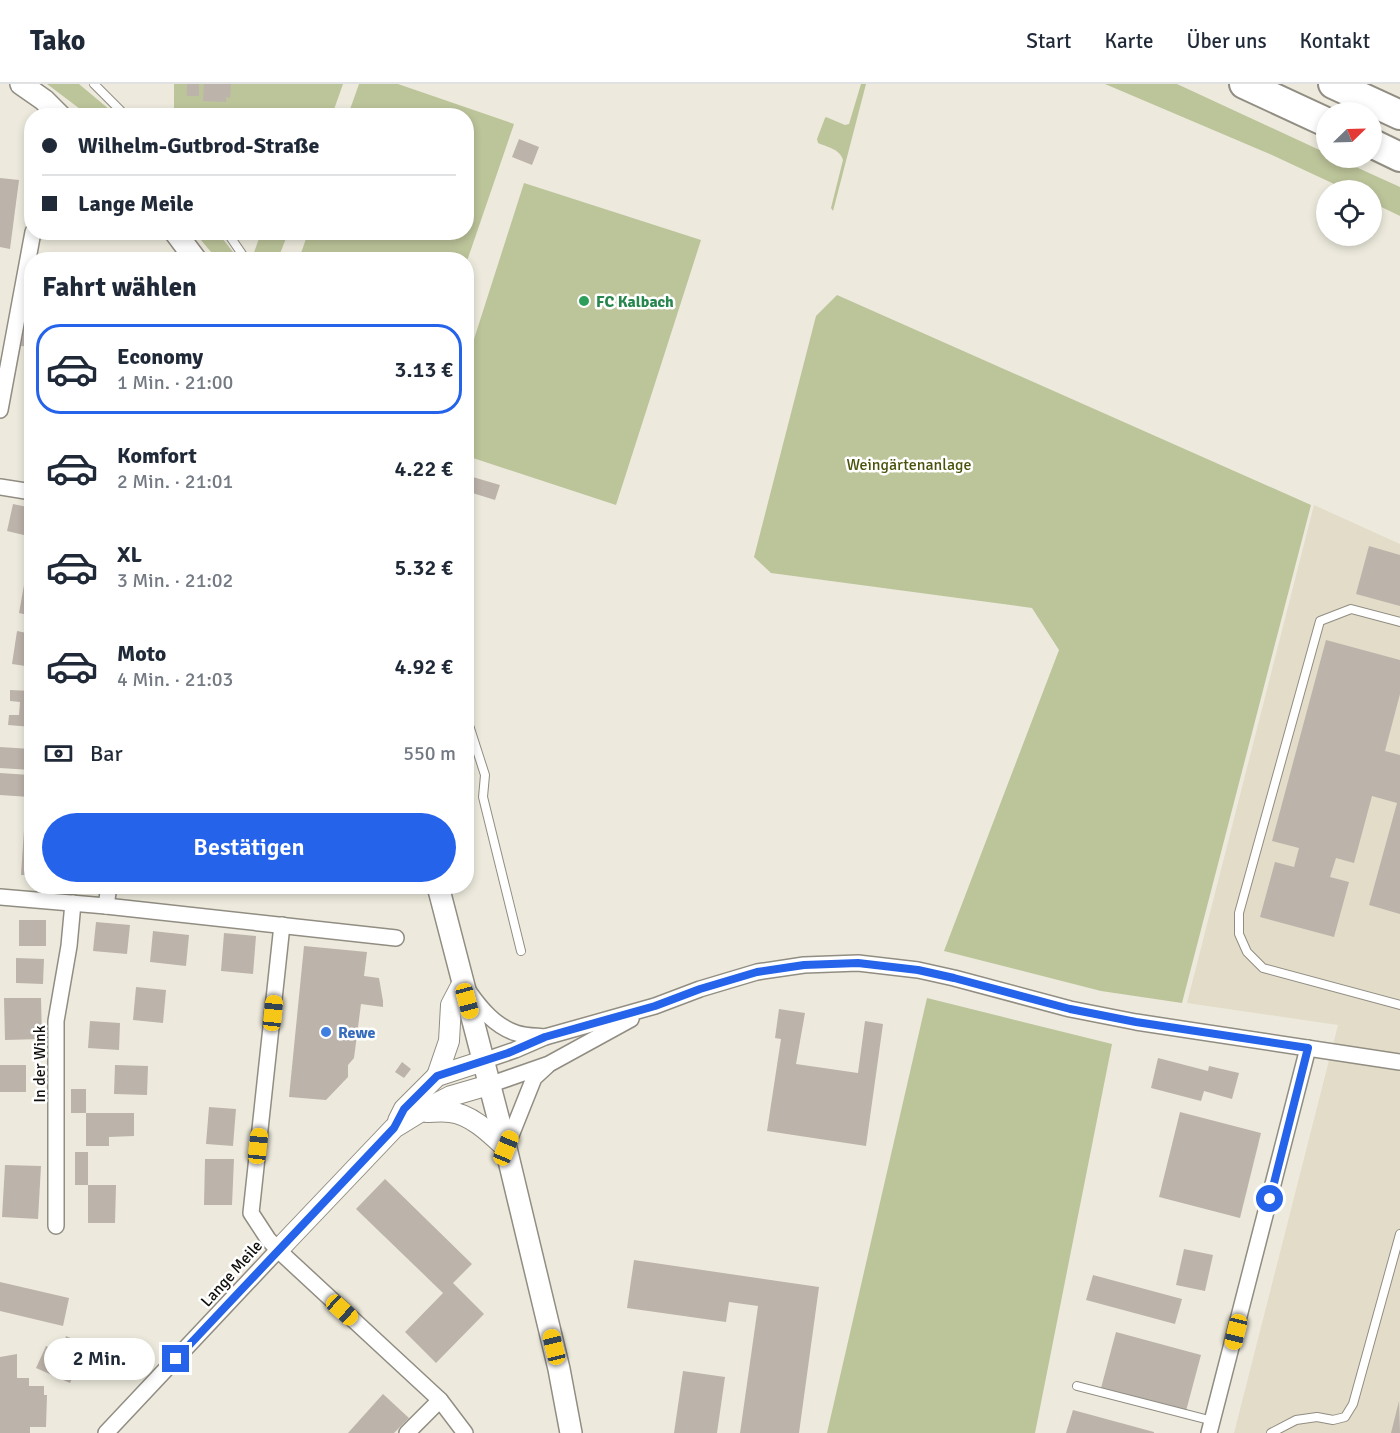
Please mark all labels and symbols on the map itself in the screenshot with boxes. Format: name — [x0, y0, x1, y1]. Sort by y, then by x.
north arrow — [1316, 102, 1382, 168]
place label: FC Kalbach — [596, 292, 674, 312]
marker: FC Kalbach — [577, 294, 591, 308]
park label: Weingärtenanlage — [846, 455, 972, 475]
car — [454, 981, 480, 1021]
car — [262, 994, 284, 1032]
place label: Rewe — [338, 1023, 375, 1043]
street label: In der Wink — [30, 1025, 50, 1103]
marker: Rewe — [319, 1025, 333, 1039]
car — [247, 1127, 269, 1165]
car — [491, 1128, 521, 1168]
route start — [1256, 1185, 1283, 1212]
street label: Lange Meile — [197, 1236, 267, 1311]
car — [323, 1291, 361, 1329]
car — [1223, 1312, 1249, 1352]
car — [541, 1327, 567, 1367]
callout: 2 Min. — [44, 1338, 155, 1380]
route end — [162, 1345, 189, 1372]

